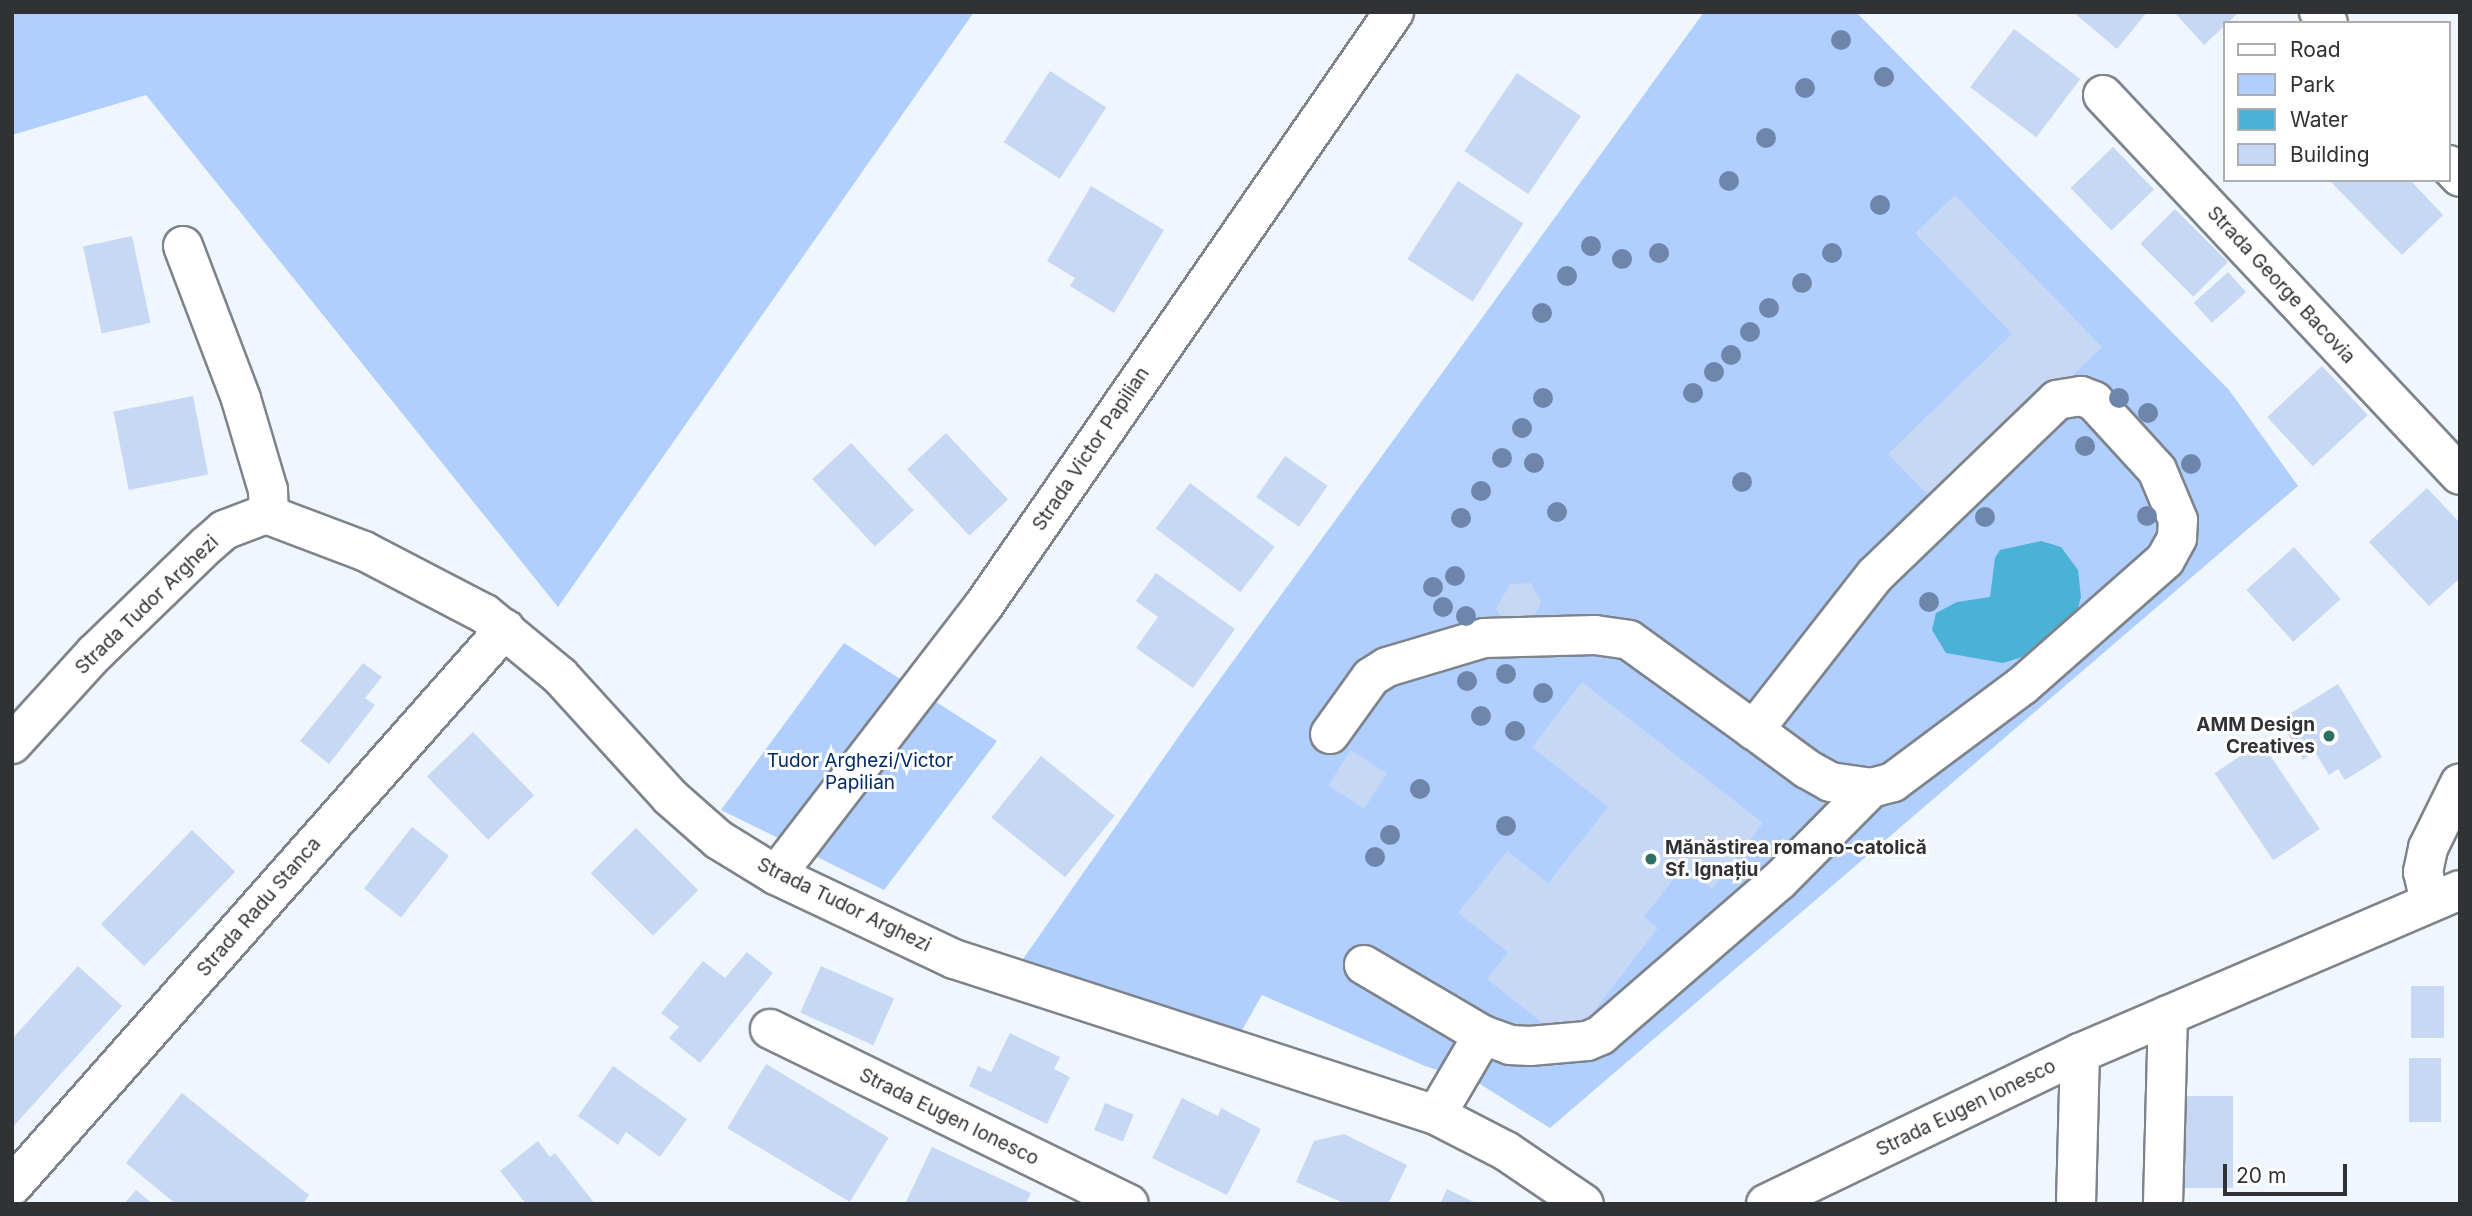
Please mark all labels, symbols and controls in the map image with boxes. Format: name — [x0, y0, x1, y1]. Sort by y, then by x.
legend — [2224, 21, 2451, 182]
text: Road — [2290, 37, 2341, 62]
text: Park — [2290, 72, 2335, 97]
text: Water — [2290, 107, 2348, 132]
text: Building — [2290, 142, 2370, 167]
street label: Strada George Bacovia — [2202, 202, 2360, 368]
street label: Strada Victor Papilian — [1028, 363, 1154, 535]
street label: Strada Tudor Arghezi — [71, 531, 223, 679]
place label: AMM Design Creatives — [2196, 714, 2315, 758]
marker: AMM Design Creatives — [2321, 728, 2337, 744]
park label: Tudor Arghezi/Victor Papilian — [767, 750, 953, 794]
street label: Strada Radu Stanca — [192, 833, 326, 981]
place label: Mănăstirea romano-catolică Sf. Ignațiu — [1665, 837, 1927, 881]
marker: Mănăstirea romano-catolică Sf. Ignațiu — [1643, 851, 1659, 867]
street label: Strada Tudor Arghezi — [754, 853, 934, 957]
street label: Strada Eugen Ionesco — [1873, 1055, 2059, 1161]
street label: Strada Eugen Ionesco — [856, 1064, 1042, 1170]
scale bar — [2227, 1150, 2351, 1194]
text: 20 m — [2236, 1163, 2286, 1188]

